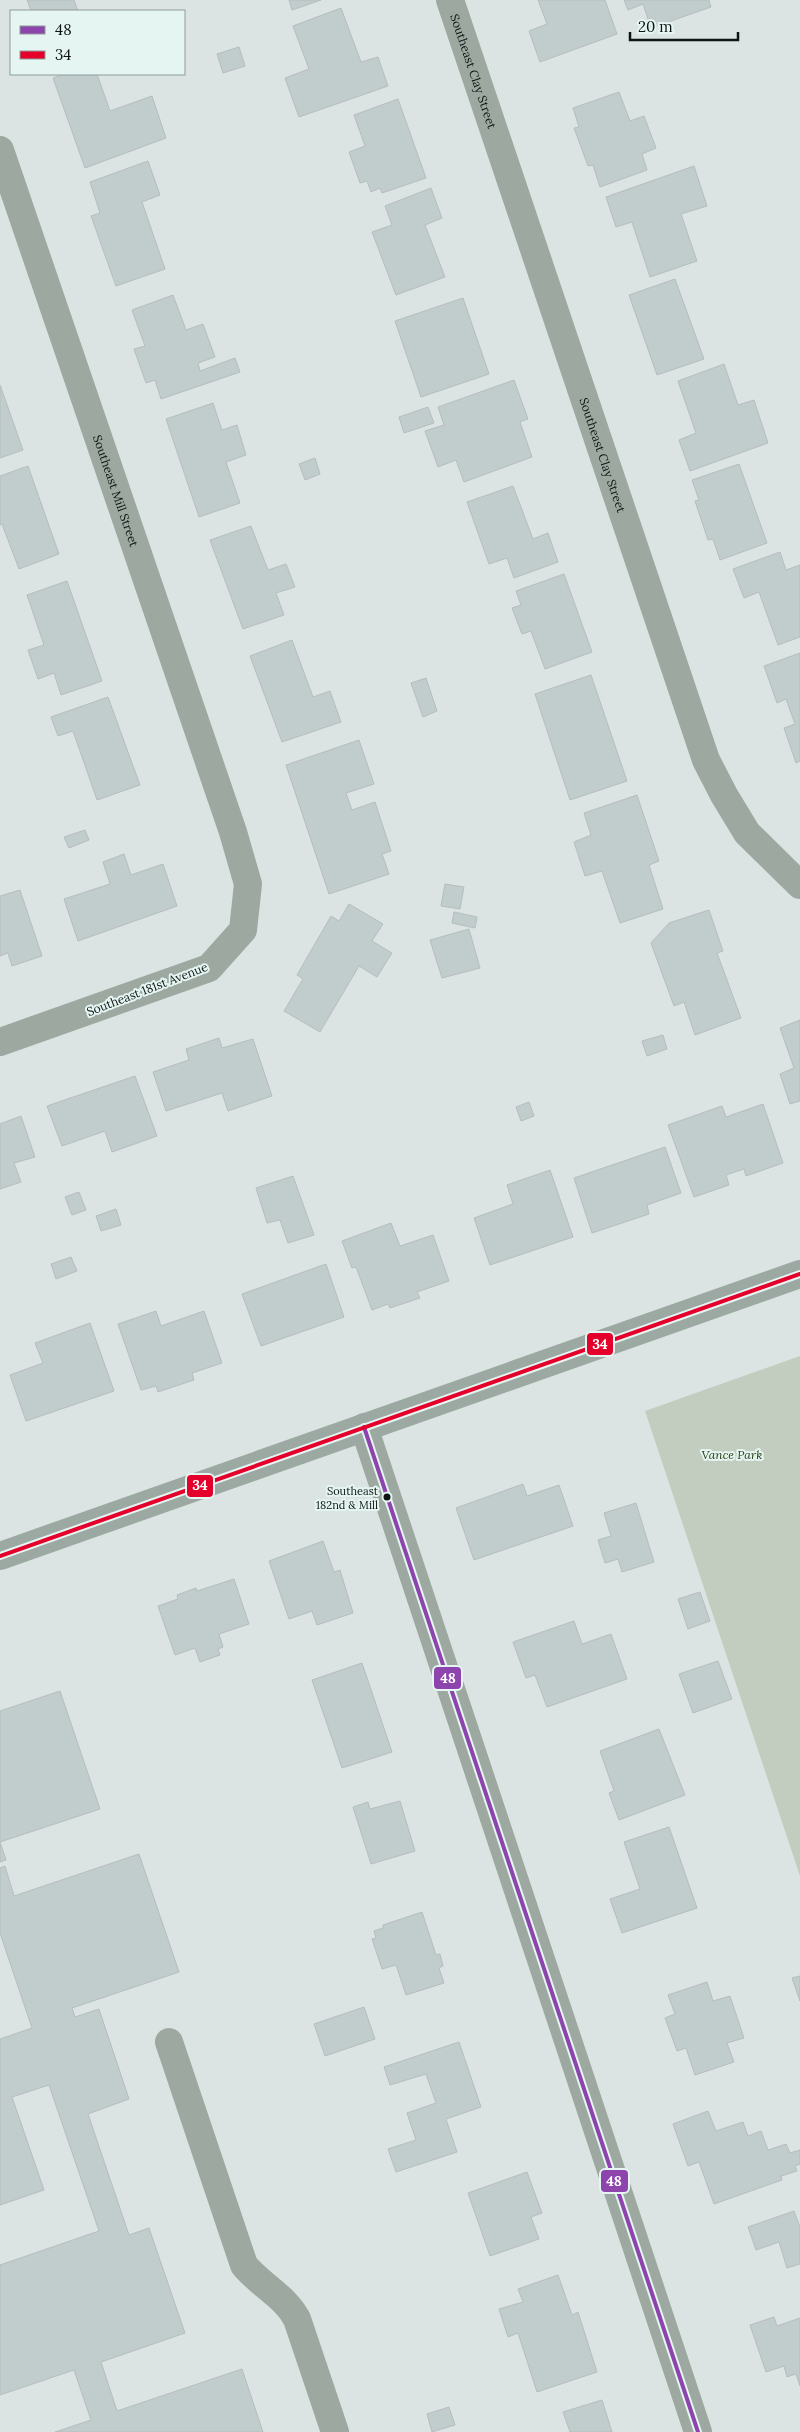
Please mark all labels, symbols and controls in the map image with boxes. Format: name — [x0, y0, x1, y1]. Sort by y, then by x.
legend — [10, 10, 185, 75]
scale bar — [630, 10, 738, 42]
street label: Southeast Clay Street — [448, 12, 500, 131]
text: 20 m — [638, 17, 673, 36]
text: 48 — [55, 20, 72, 39]
text: 34 — [55, 45, 72, 64]
street label: Southeast Clay Street — [577, 396, 630, 515]
street label: Southeast Mill Street — [90, 433, 143, 549]
street label: Southeast 181st Avenue — [84, 959, 210, 1019]
line badge: 34 — [586, 1332, 614, 1356]
text: 34 — [592, 1335, 608, 1353]
park label: Vance Park — [702, 1447, 762, 1462]
line badge: 34 — [186, 1474, 214, 1498]
text: 34 — [192, 1476, 208, 1494]
place label: Southeast 182nd & Mill — [316, 1484, 379, 1512]
marker: Southeast 182nd & Mill — [382, 1492, 392, 1502]
line badge: 48 — [433, 1666, 462, 1690]
text: 48 — [440, 1669, 456, 1687]
line badge: 48 — [600, 2169, 629, 2193]
text: 48 — [606, 2172, 622, 2190]

